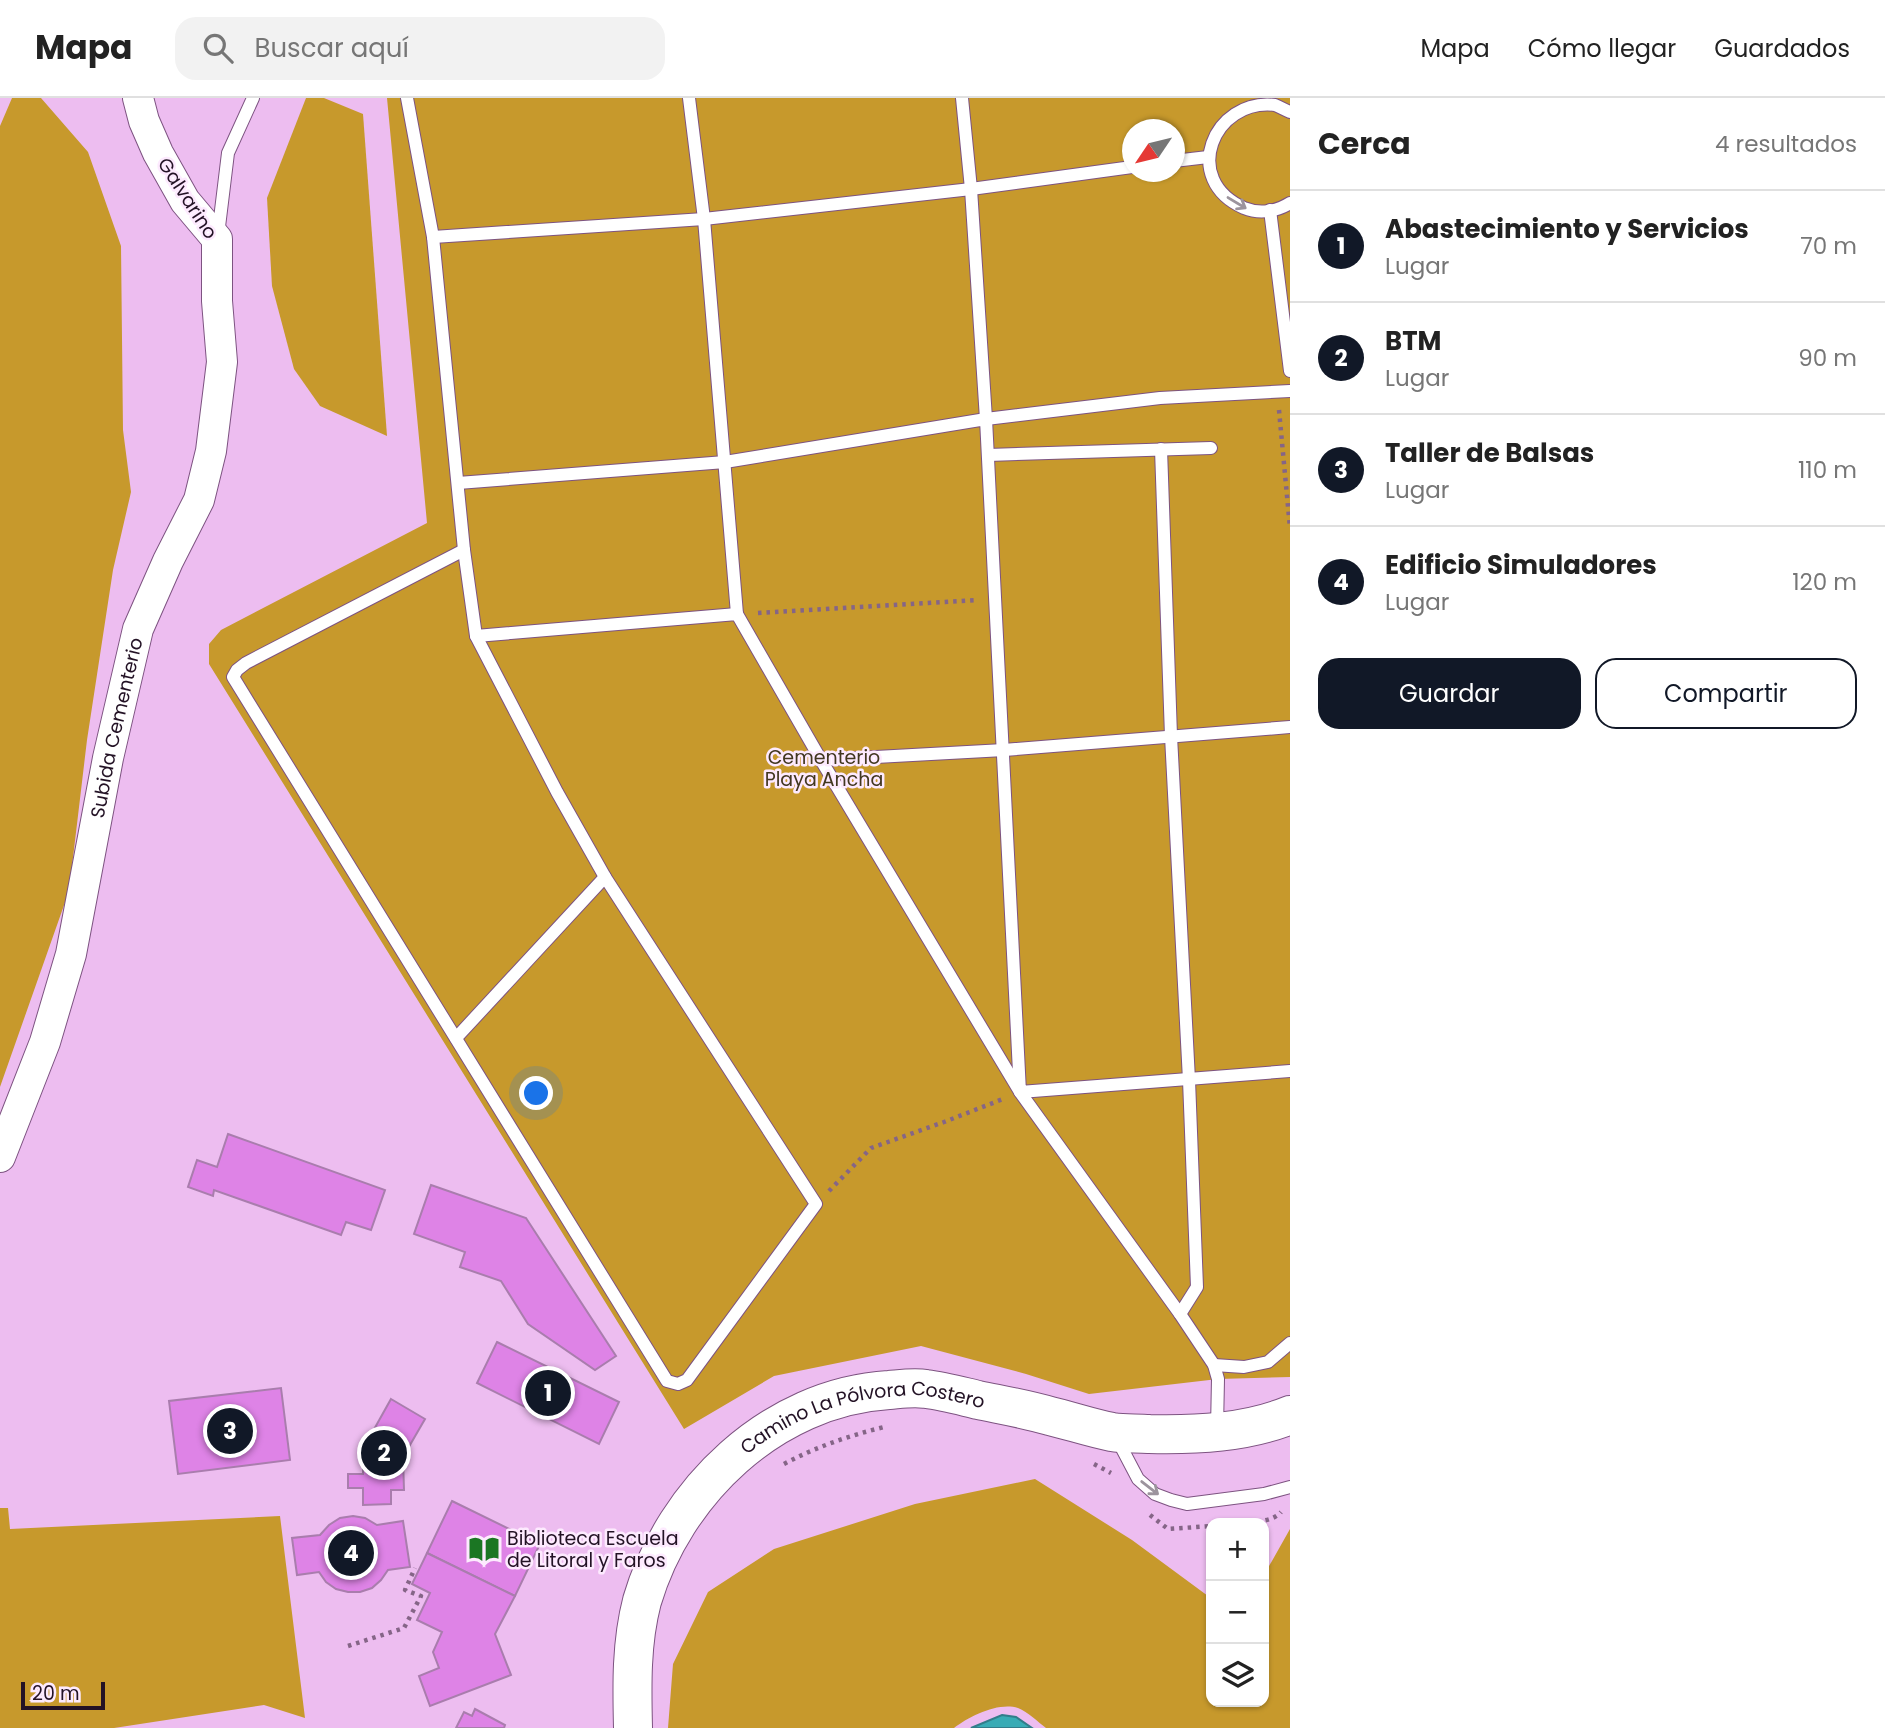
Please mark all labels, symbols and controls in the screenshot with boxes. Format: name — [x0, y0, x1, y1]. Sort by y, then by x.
search box — [175, 17, 665, 80]
text: Mapa — [35, 24, 133, 71]
icon: search — [199, 29, 237, 67]
text: Buscar aquí — [255, 30, 409, 66]
text: Mapa — [1420, 32, 1490, 65]
text: Cómo llegar — [1528, 32, 1676, 65]
text: Guardados — [1714, 32, 1850, 65]
north arrow — [1122, 119, 1185, 182]
text: Cerca — [1318, 122, 1411, 165]
text: 4 resultados — [1715, 128, 1857, 160]
street label: Galvarino — [151, 152, 224, 244]
one-way arrow — [1226, 196, 1246, 210]
text: Abastecimiento y Servicios — [1385, 211, 1749, 247]
text: 1 — [1337, 230, 1345, 262]
text: 70 m — [1800, 230, 1857, 262]
text: Lugar — [1385, 250, 1449, 282]
text: BTM — [1385, 323, 1441, 359]
text: 2 — [1334, 342, 1348, 374]
text: 90 m — [1798, 342, 1857, 374]
text: Lugar — [1385, 362, 1449, 394]
text: Taller de Balsas — [1385, 435, 1594, 471]
text: 3 — [1334, 454, 1348, 486]
text: 110 m — [1798, 454, 1857, 486]
text: Lugar — [1385, 474, 1449, 506]
text: Edificio Simuladores — [1385, 547, 1657, 583]
text: 4 — [1333, 566, 1349, 598]
text: 120 m — [1792, 566, 1857, 598]
text: Lugar — [1385, 586, 1449, 618]
street label: Subida Cementerio — [84, 635, 150, 820]
button: Guardar — [1318, 658, 1581, 729]
button: Compartir — [1595, 658, 1857, 729]
park label: Cementerio Playa Ancha — [765, 744, 883, 793]
your location — [519, 1076, 553, 1110]
pin: 1 — [525, 1367, 571, 1419]
street label: Camino La Pólvora Costero — [734, 1375, 987, 1461]
pin: 3 — [207, 1405, 253, 1457]
pin: 2 — [361, 1427, 407, 1479]
one-way arrow — [1141, 1481, 1159, 1496]
map controls — [1206, 1518, 1269, 1707]
button: + — [1206, 1518, 1269, 1581]
place label: Biblioteca Escuela de Litoral y Faros — [507, 1525, 678, 1574]
pin: 4 — [328, 1527, 374, 1579]
library icon: Biblioteca Escuela de Litoral y Faros — [467, 1532, 501, 1566]
button: − — [1206, 1581, 1269, 1644]
button: layers — [1206, 1644, 1269, 1707]
scale bar — [21, 1679, 105, 1711]
text: 20 m — [32, 1680, 80, 1707]

